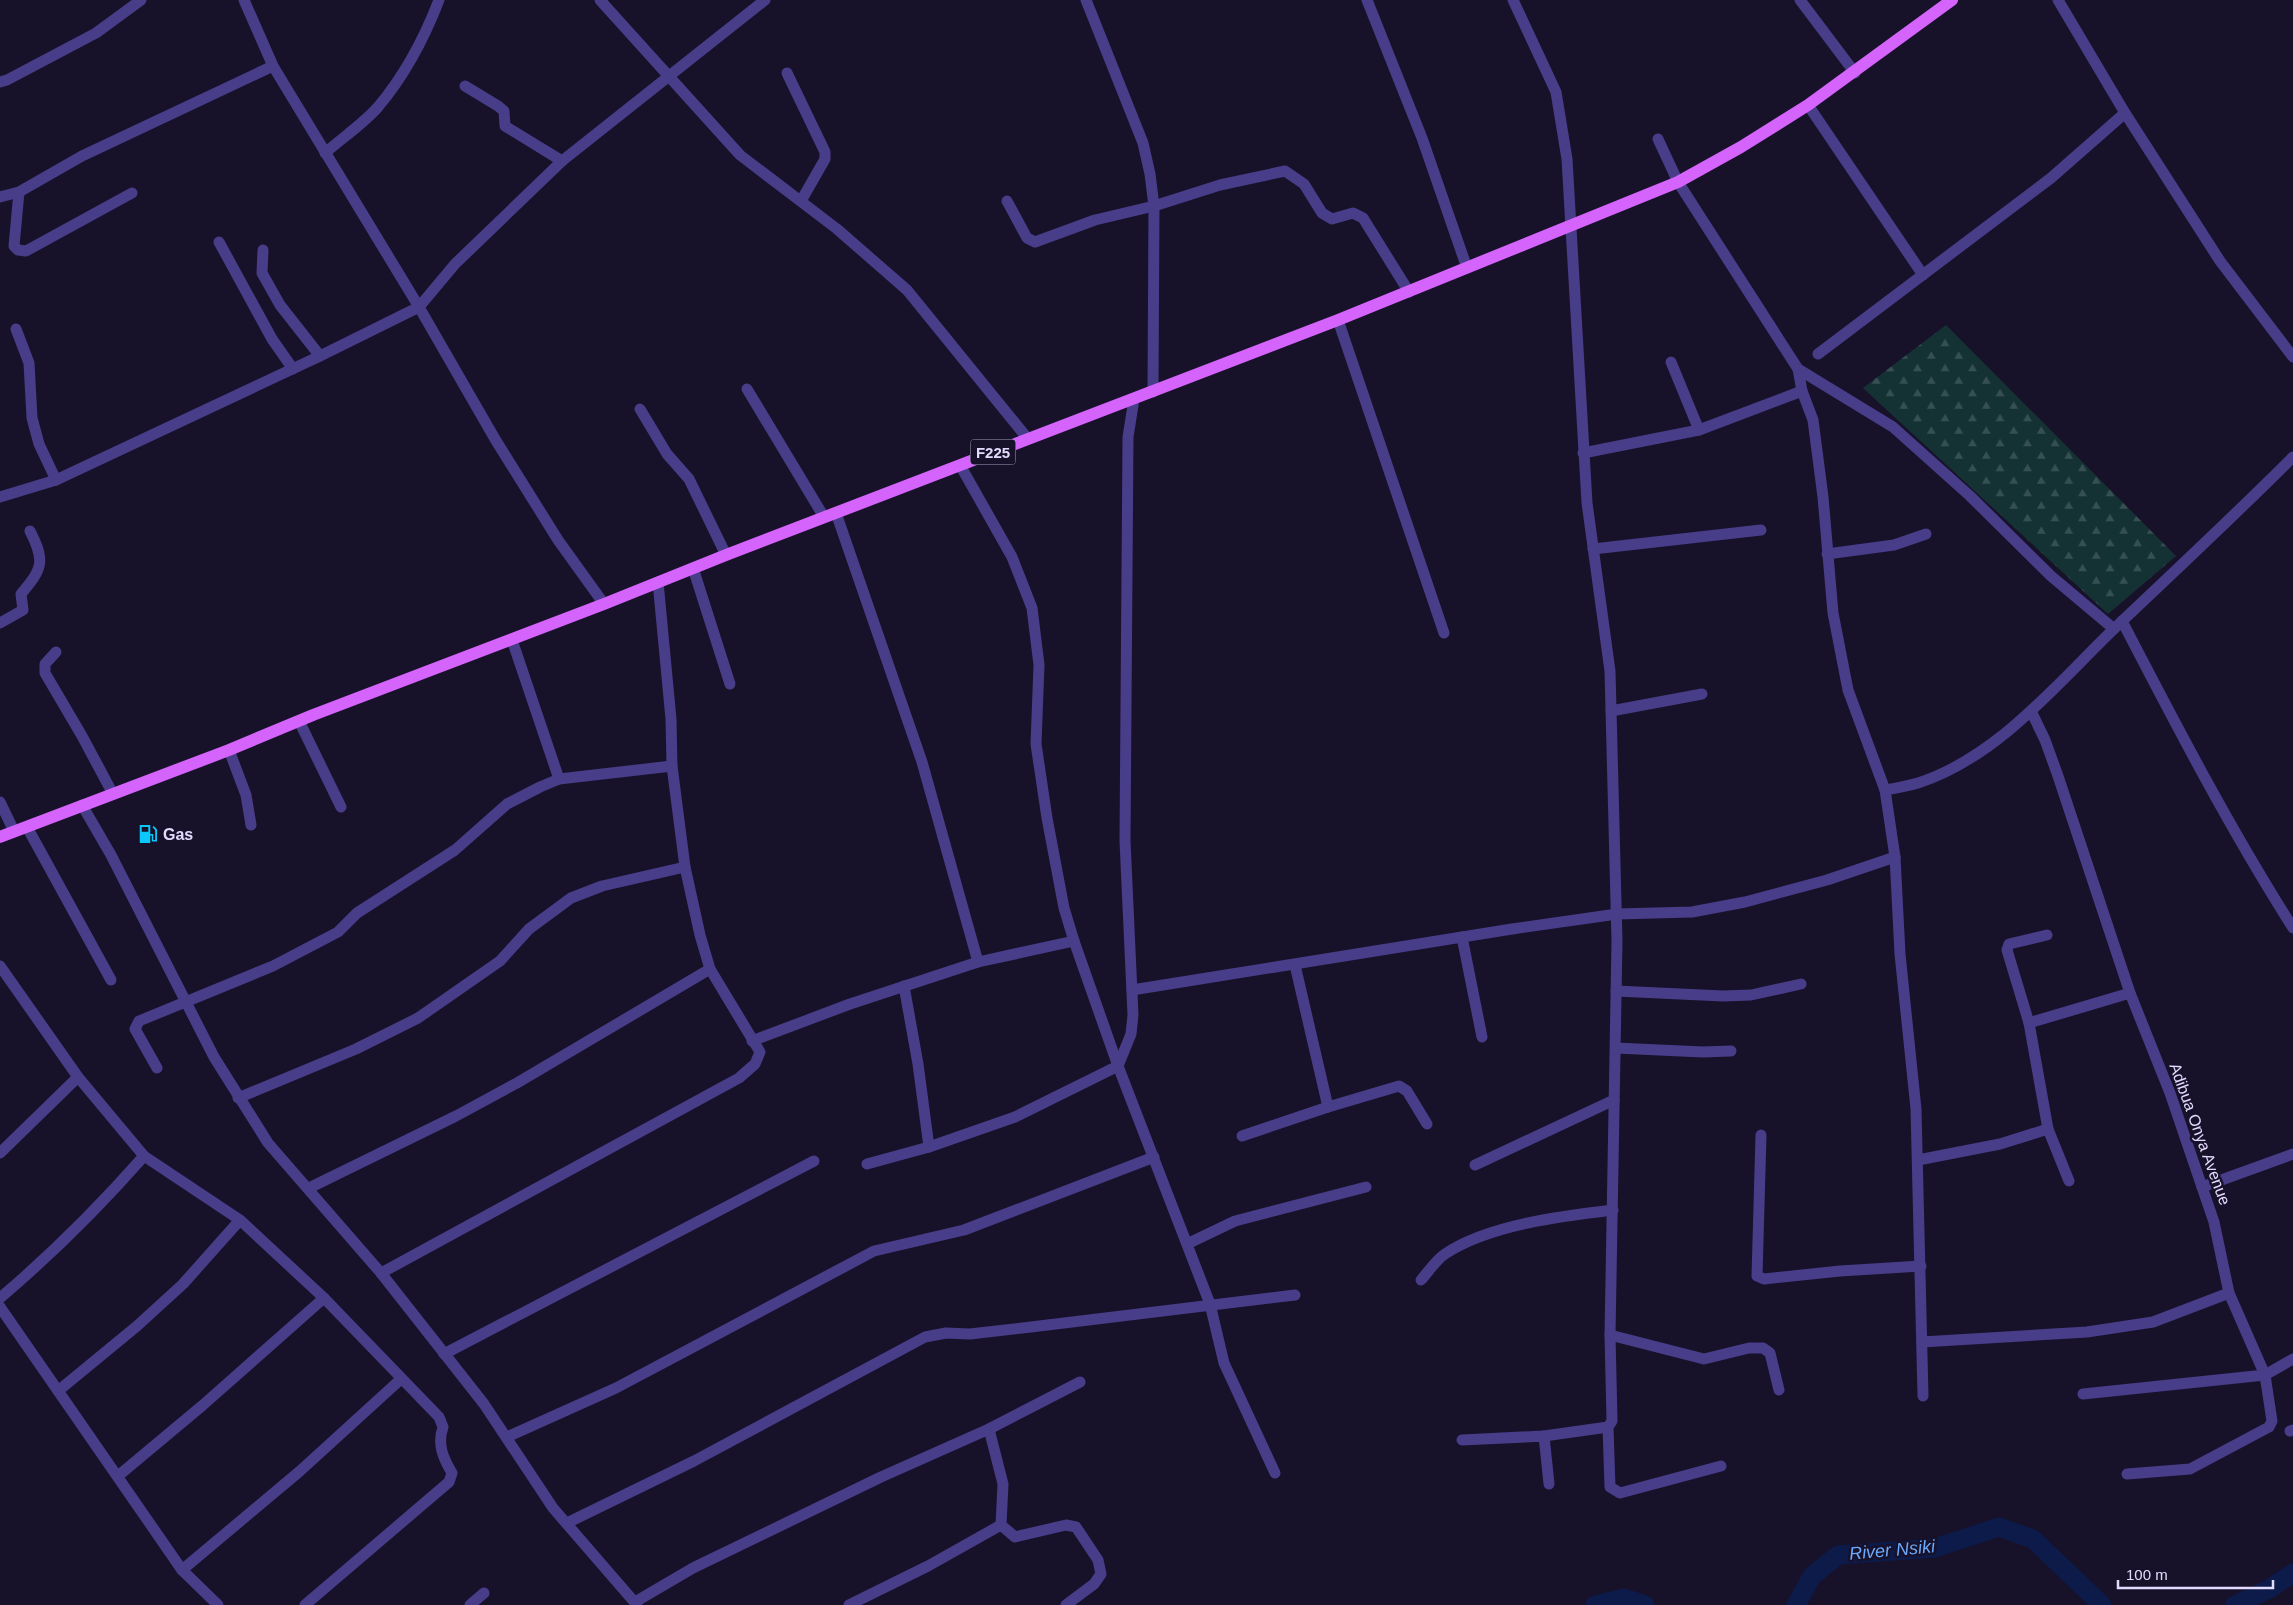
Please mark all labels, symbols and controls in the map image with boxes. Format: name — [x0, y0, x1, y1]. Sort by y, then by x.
road number: F225 — [970, 440, 1016, 464]
fuel station icon: Gas — [137, 823, 159, 845]
place label: Gas — [163, 826, 193, 843]
street label: Adibua Onya Avenue — [2166, 1061, 2234, 1208]
water label: River Nsiki — [1848, 1536, 1937, 1564]
scale bar — [2118, 1558, 2273, 1590]
text: 100 m — [2126, 1566, 2168, 1583]

